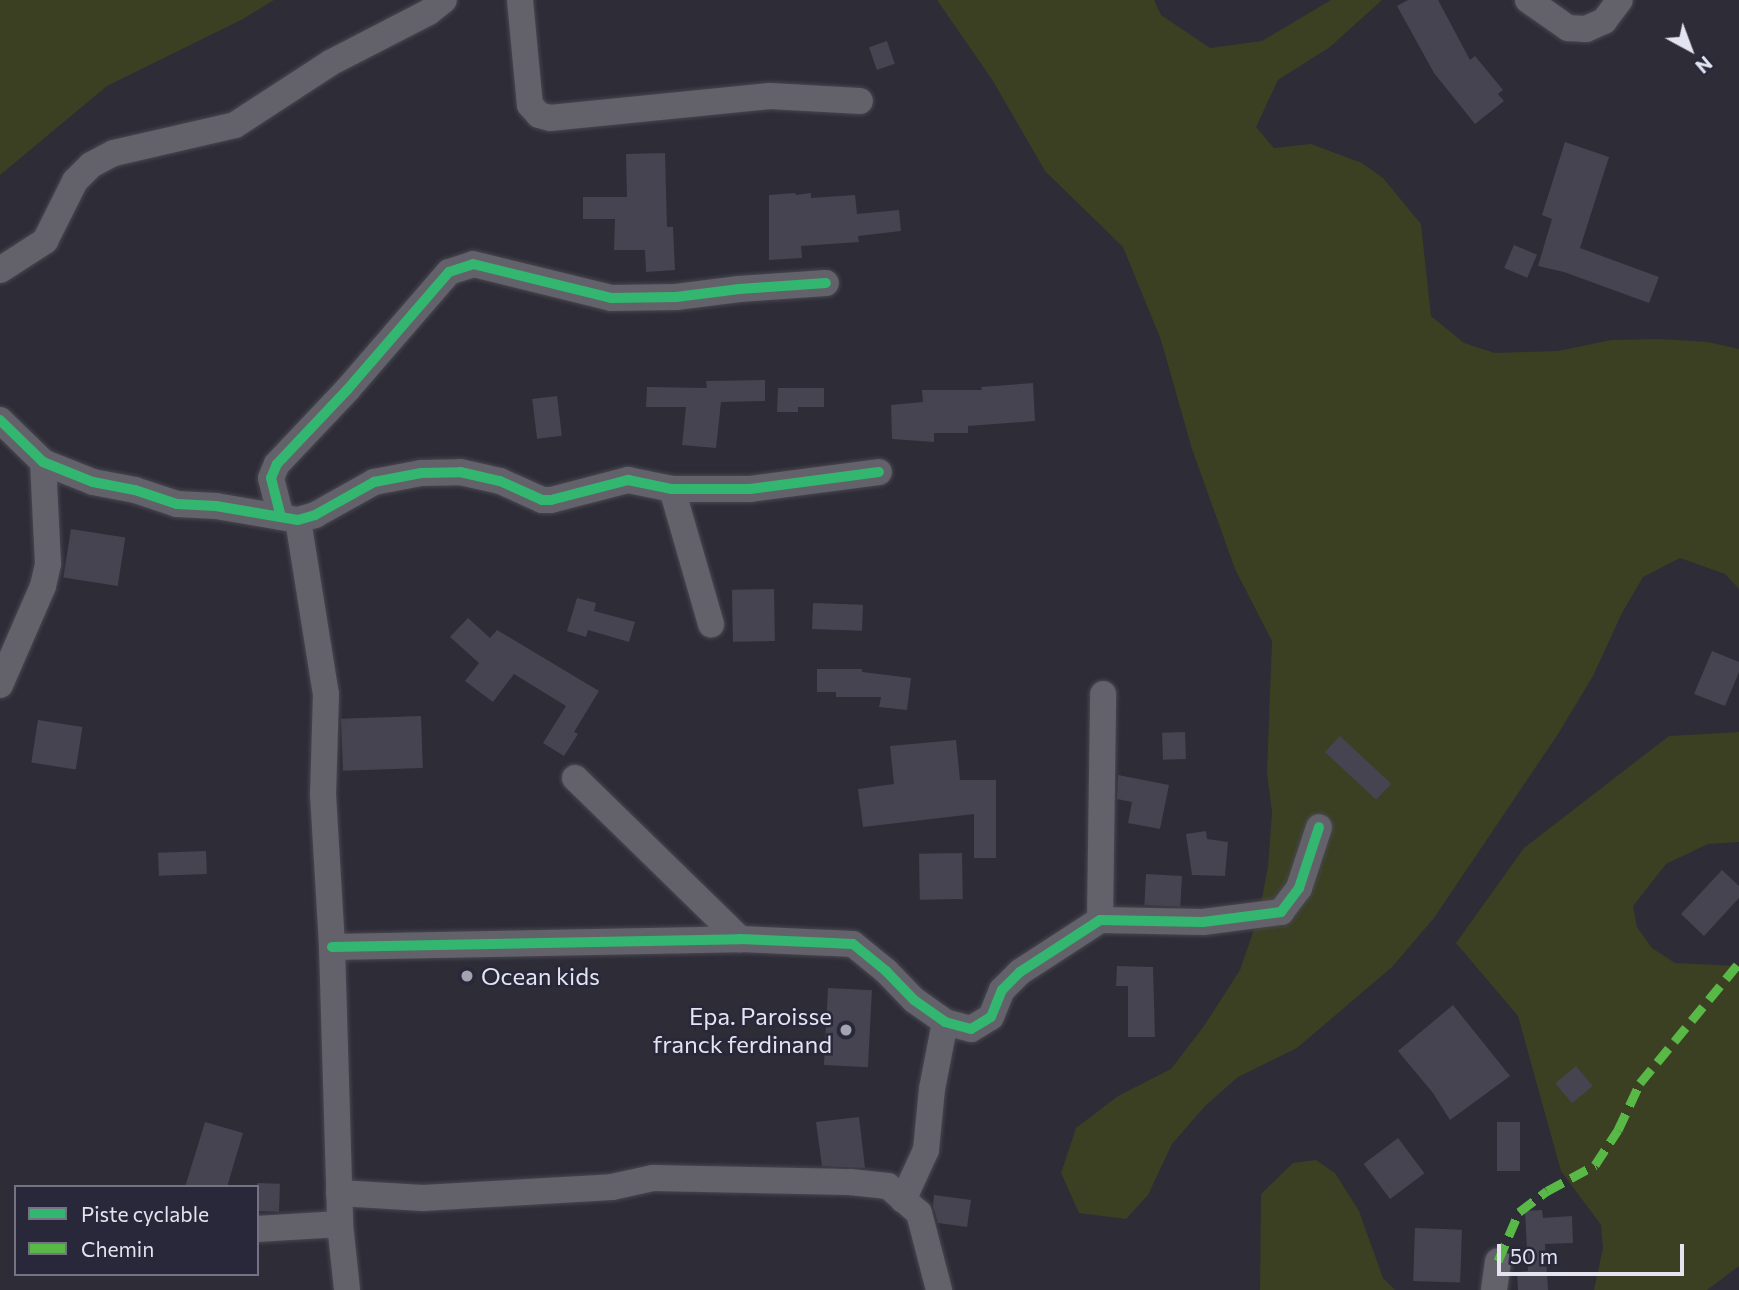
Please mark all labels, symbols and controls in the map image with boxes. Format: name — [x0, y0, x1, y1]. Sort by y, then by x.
north arrow — [1655, 14, 1725, 84]
text: N — [1691, 52, 1717, 79]
place label: Ocean kids — [481, 962, 600, 990]
marker: Ocean kids — [459, 968, 475, 984]
place label: Epa. Paroisse franck ferdinand — [653, 1002, 832, 1058]
marker: Epa. Paroisse franck ferdinand — [838, 1022, 854, 1038]
legend — [14, 1185, 259, 1276]
text: Piste cyclable — [81, 1201, 209, 1226]
scale bar — [1501, 1230, 1688, 1274]
text: Chemin — [81, 1236, 154, 1261]
text: 50 m — [1510, 1243, 1558, 1268]

